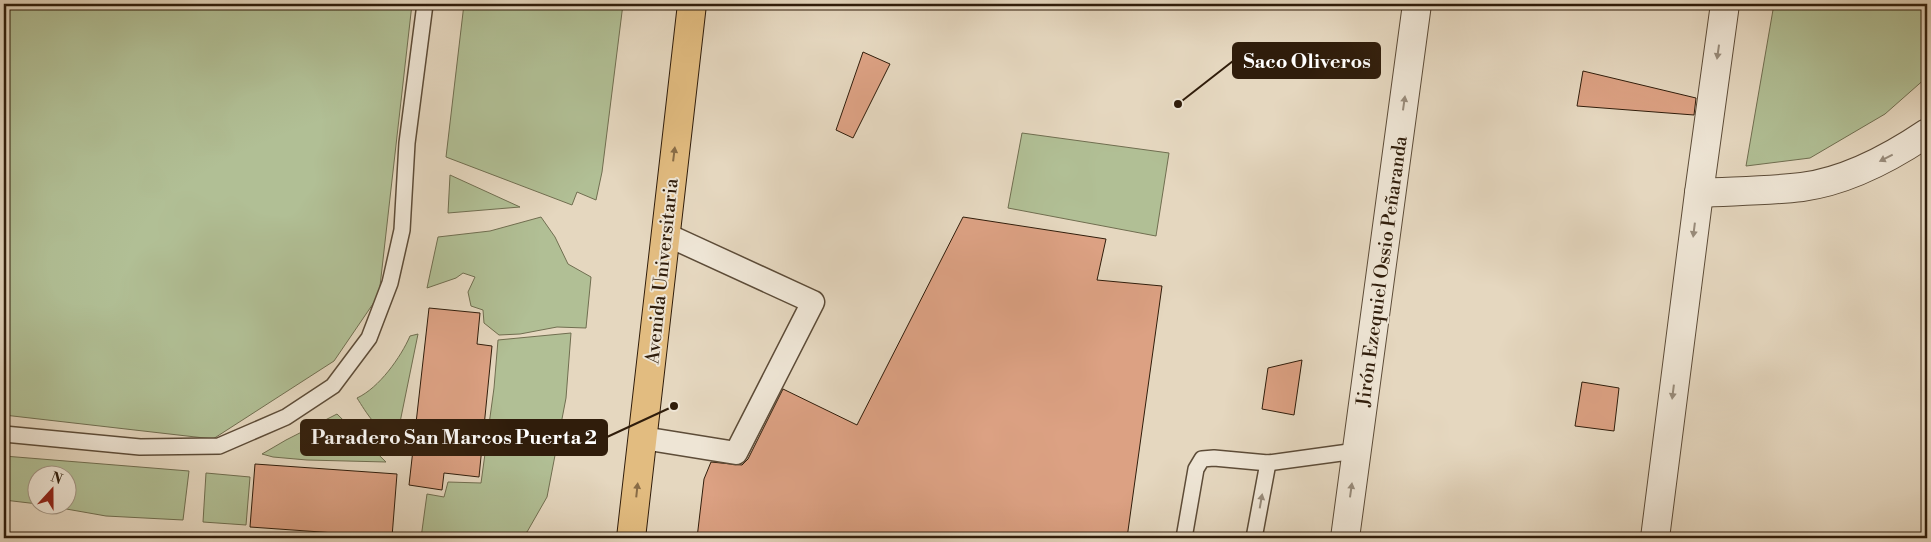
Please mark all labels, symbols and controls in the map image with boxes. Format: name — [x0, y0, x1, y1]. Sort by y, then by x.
callout: Saco Oliveros — [1233, 43, 1380, 78]
one-way arrow — [1714, 44, 1722, 60]
text: Saco Oliveros — [1243, 50, 1371, 75]
one-way arrow — [1400, 95, 1408, 111]
street label: Jirón Ezequiel Ossio Peñaranda — [1351, 134, 1413, 409]
one-way arrow — [670, 146, 678, 162]
one-way arrow — [1879, 154, 1893, 162]
street label: Avenida Universitaria — [640, 177, 684, 366]
one-way arrow — [1690, 223, 1698, 239]
one-way arrow — [1669, 384, 1677, 400]
callout: Paradero San Marcos Puerta 2 — [301, 420, 607, 455]
text: Paradero San Marcos Puerta 2 — [311, 426, 597, 451]
north arrow — [28, 464, 78, 514]
text: N — [48, 468, 65, 489]
one-way arrow — [633, 482, 641, 498]
one-way arrow — [1347, 482, 1355, 498]
one-way arrow — [1257, 493, 1265, 508]

